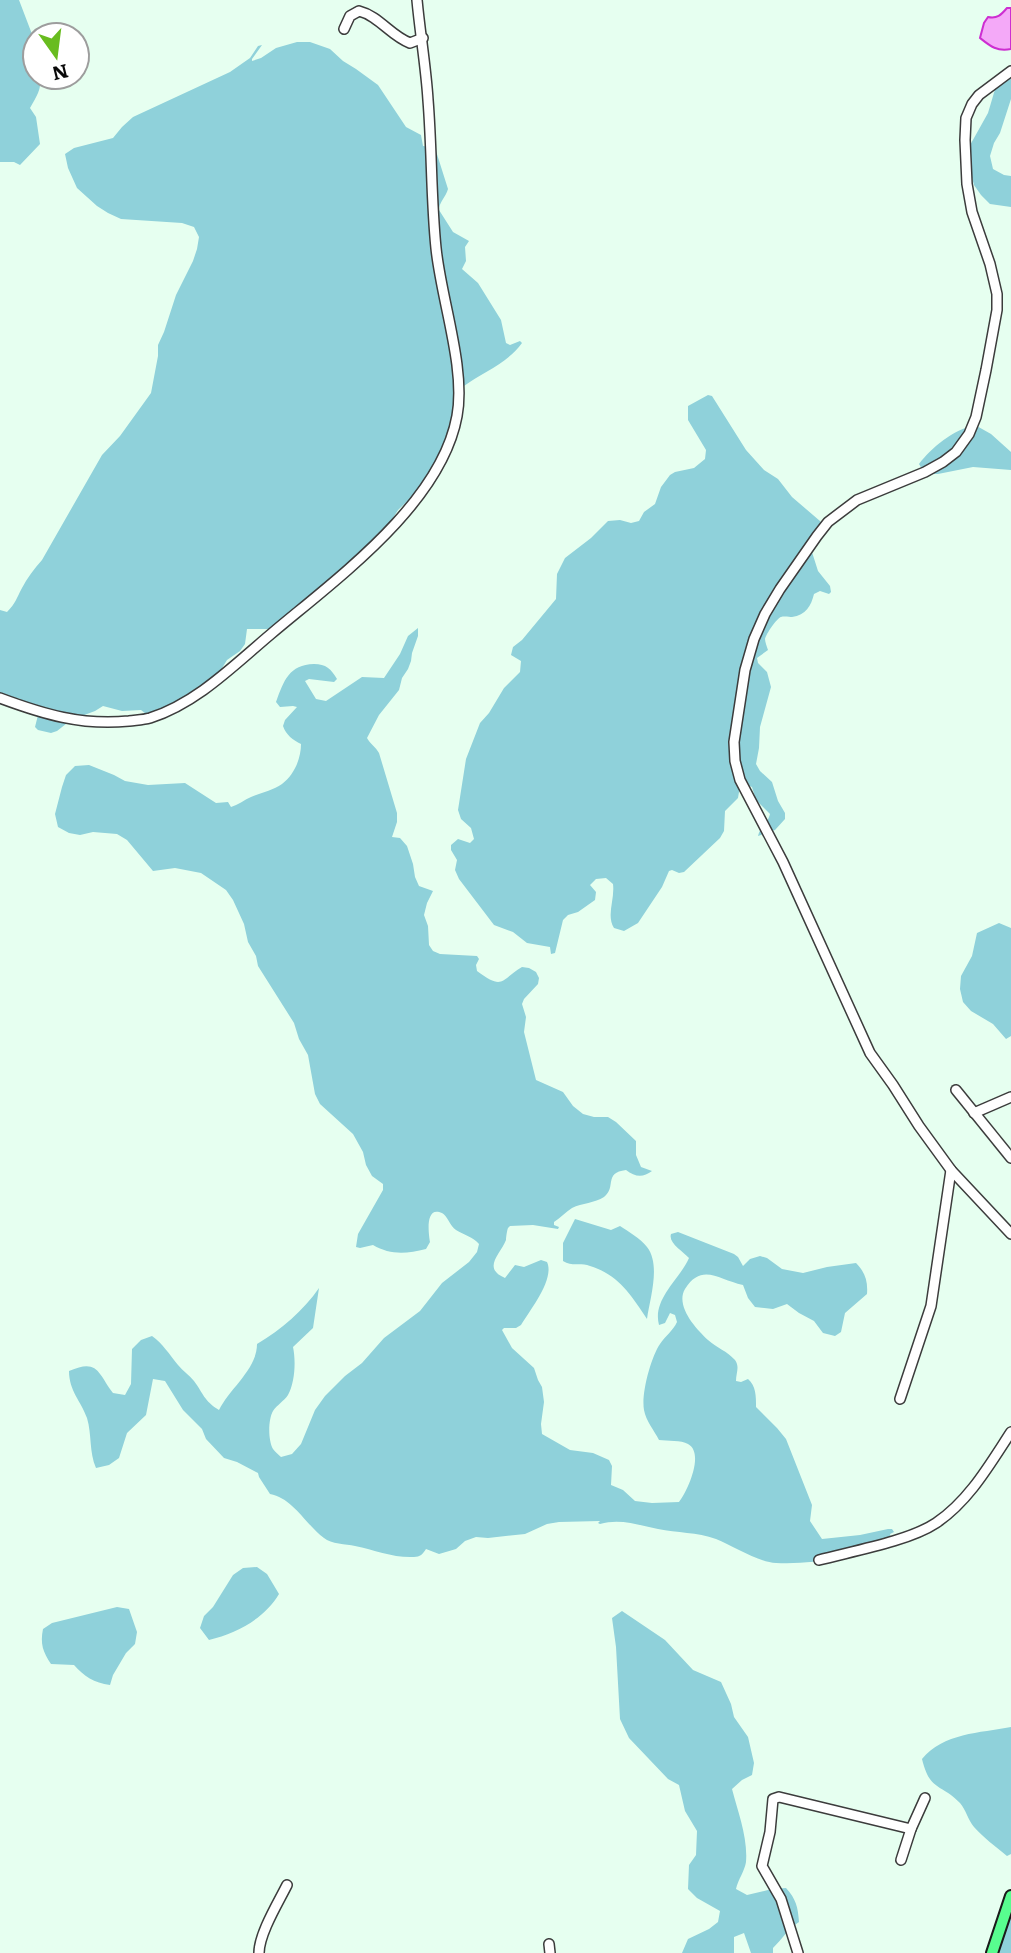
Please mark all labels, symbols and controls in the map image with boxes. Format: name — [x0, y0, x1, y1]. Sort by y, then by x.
north arrow — [21, 21, 91, 91]
text: N — [49, 58, 71, 89]

